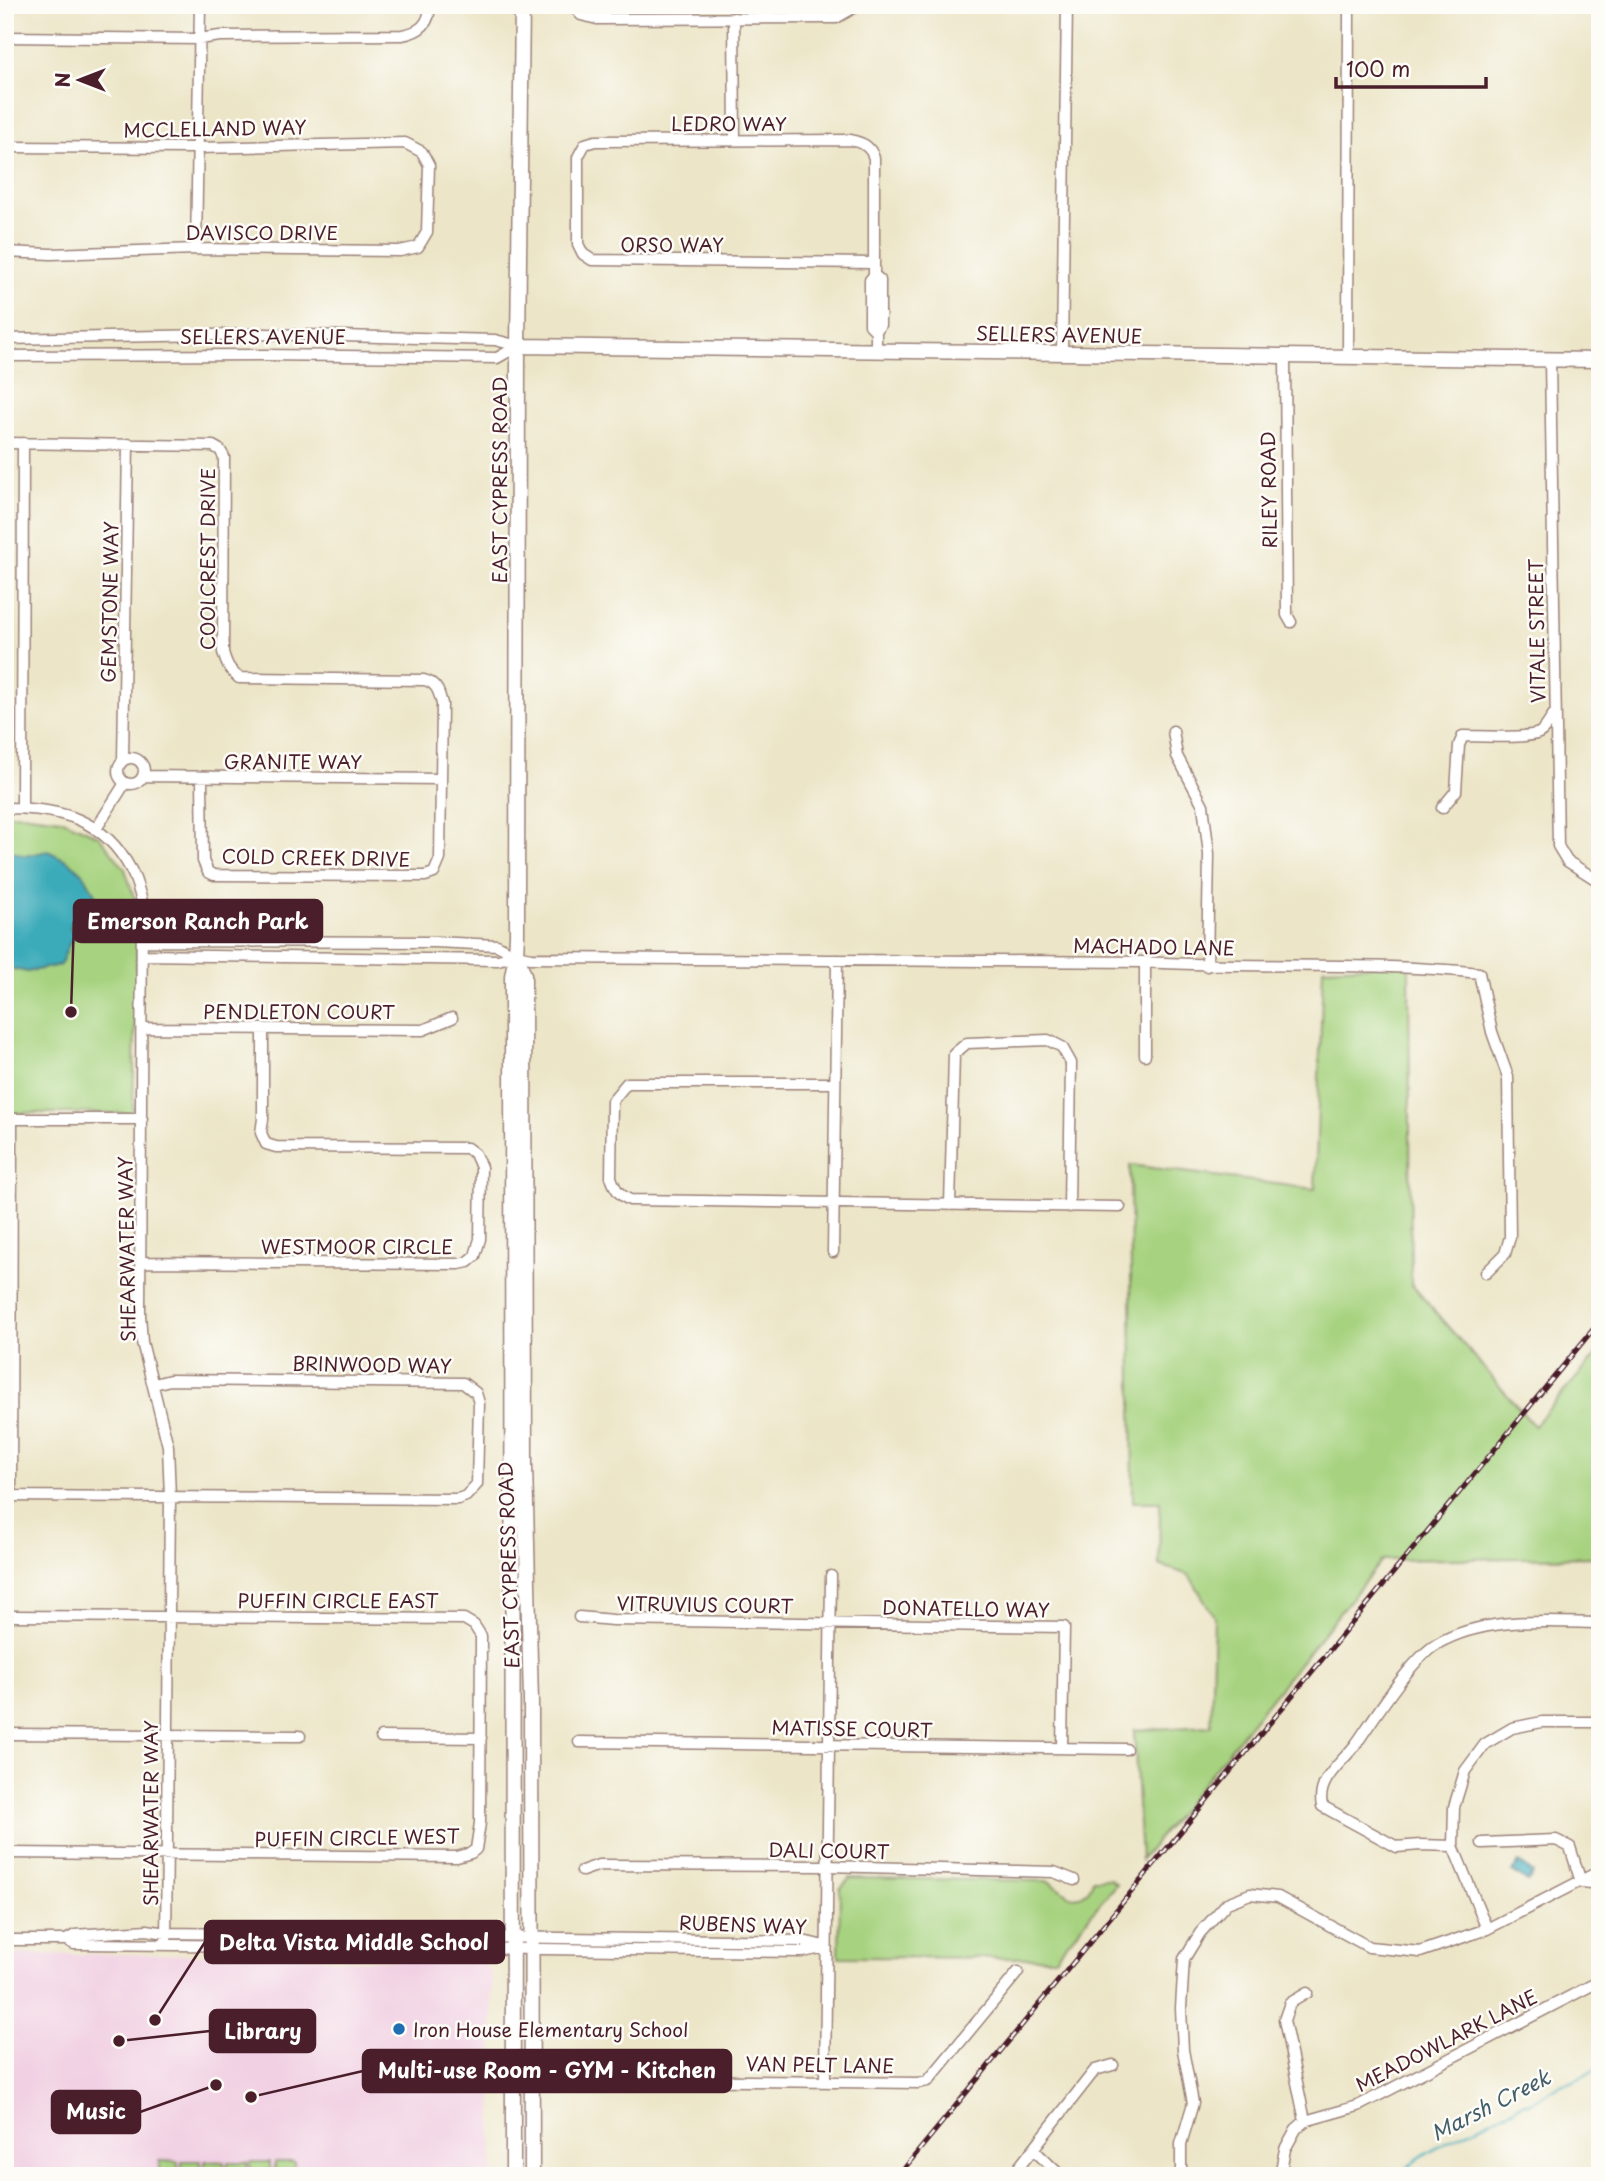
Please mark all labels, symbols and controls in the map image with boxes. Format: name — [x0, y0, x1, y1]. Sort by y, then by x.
north arrow — [46, 46, 116, 116]
scale bar — [1336, 46, 1486, 90]
text: 100 m — [1346, 52, 1410, 84]
text: N — [48, 72, 76, 88]
street label: LEDRO WAY — [671, 109, 787, 137]
street label: MCCLELLAND WAY — [123, 112, 307, 144]
street label: DAVISCO DRIVE — [186, 218, 338, 246]
street label: ORSO WAY — [620, 230, 724, 258]
street label: SELLERS AVENUE — [976, 319, 1142, 349]
street label: SELLERS AVENUE — [180, 322, 346, 350]
street label: EAST CYPRESS ROAD — [485, 377, 513, 583]
street label: RILEY ROAD — [1253, 431, 1283, 549]
street label: COOLCREST DRIVE — [193, 468, 221, 650]
street label: GEMSTONE WAY — [94, 521, 124, 683]
street label: VITALE STREET — [1521, 558, 1551, 703]
street label: GRANITE WAY — [224, 747, 362, 775]
street label: COLD CREEK DRIVE — [221, 841, 411, 873]
callout: Emerson Ranch Park — [74, 900, 322, 942]
text: Emerson Ranch Park — [87, 904, 309, 936]
street label: MACHADO LANE — [1073, 931, 1235, 961]
street label: PENDLETON COURT — [203, 997, 395, 1025]
street label: SHEARWATER WAY — [110, 1156, 142, 1342]
street label: WESTMOOR CIRCLE — [261, 1232, 453, 1260]
street label: BRINWOOD WAY — [292, 1349, 452, 1379]
street label: EAST CYPRESS ROAD — [490, 1461, 526, 1669]
street label: PUFFIN CIRCLE EAST — [237, 1586, 439, 1614]
street label: VITRUVIUS COURT — [616, 1588, 794, 1620]
street label: DONATELLO WAY — [882, 1593, 1050, 1623]
street label: MATISSE COURT — [771, 1713, 933, 1743]
street label: SHEARWATER WAY — [136, 1720, 164, 1906]
street label: PUFFIN CIRCLE WEST — [254, 1821, 460, 1853]
street label: DALI COURT — [768, 1835, 890, 1865]
street label: RUBENS WAY — [678, 1908, 808, 1940]
callout: Delta Vista Middle School — [205, 1921, 504, 1963]
text: Delta Vista Middle School — [219, 1925, 489, 1957]
street label: MEADOWLARK LANE — [1350, 1982, 1542, 2098]
callout: Library — [210, 2010, 315, 2052]
text: Library — [224, 2014, 302, 2046]
place label: Iron House Elementary School — [413, 2015, 689, 2043]
marker: Iron House Elementary School — [391, 2021, 407, 2037]
street label: VAN PELT LANE — [745, 2049, 895, 2079]
callout: Multi-use Room - GYM - Kitchen — [363, 2050, 731, 2092]
text: Multi-use Room - GYM - Kitchen — [378, 2053, 716, 2085]
water label: Marsh Creek — [1425, 2060, 1556, 2148]
callout: Music — [52, 2091, 140, 2133]
text: Music — [66, 2094, 126, 2126]

